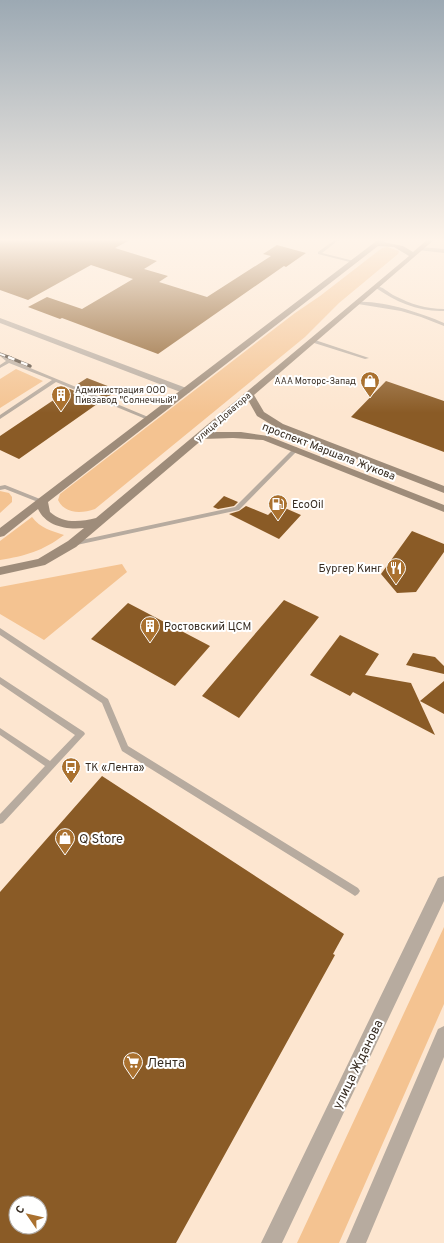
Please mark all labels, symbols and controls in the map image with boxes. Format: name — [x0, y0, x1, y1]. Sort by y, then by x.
shop icon: ААА Моторс-Запад — [359, 370, 381, 398]
place label: ААА Моторс-Запад — [275, 376, 356, 387]
building icon: Администрация ООО Пивзавод "Солнечный" — [50, 384, 72, 412]
place label: Администрация ООО Пивзавод "Солнечный" — [75, 385, 177, 406]
street label: улица Доватора — [193, 390, 253, 444]
street label: проспект Маршала Жукова — [260, 420, 397, 484]
fuel station icon: EcoOil — [267, 493, 289, 521]
place label: EcoOil — [292, 498, 324, 512]
restaurant icon: Бургер Кинг — [385, 557, 407, 585]
place label: Бургер Кинг — [319, 562, 382, 576]
building icon: Ростовский ЦСМ — [139, 615, 161, 643]
place label: Ростовский ЦСМ — [164, 620, 251, 634]
bus stop icon: ТК «Лента» — [60, 756, 82, 784]
place label: ТК «Лента» — [85, 761, 145, 775]
shop icon: Q Store — [54, 827, 76, 855]
place label: Q Store — [79, 832, 123, 848]
street label: улица Жданова — [330, 1017, 387, 1112]
supermarket icon: Лента — [122, 1051, 144, 1079]
place label: Лента — [147, 1056, 185, 1072]
north arrow — [8, 1195, 48, 1235]
text: С — [13, 1203, 28, 1217]

